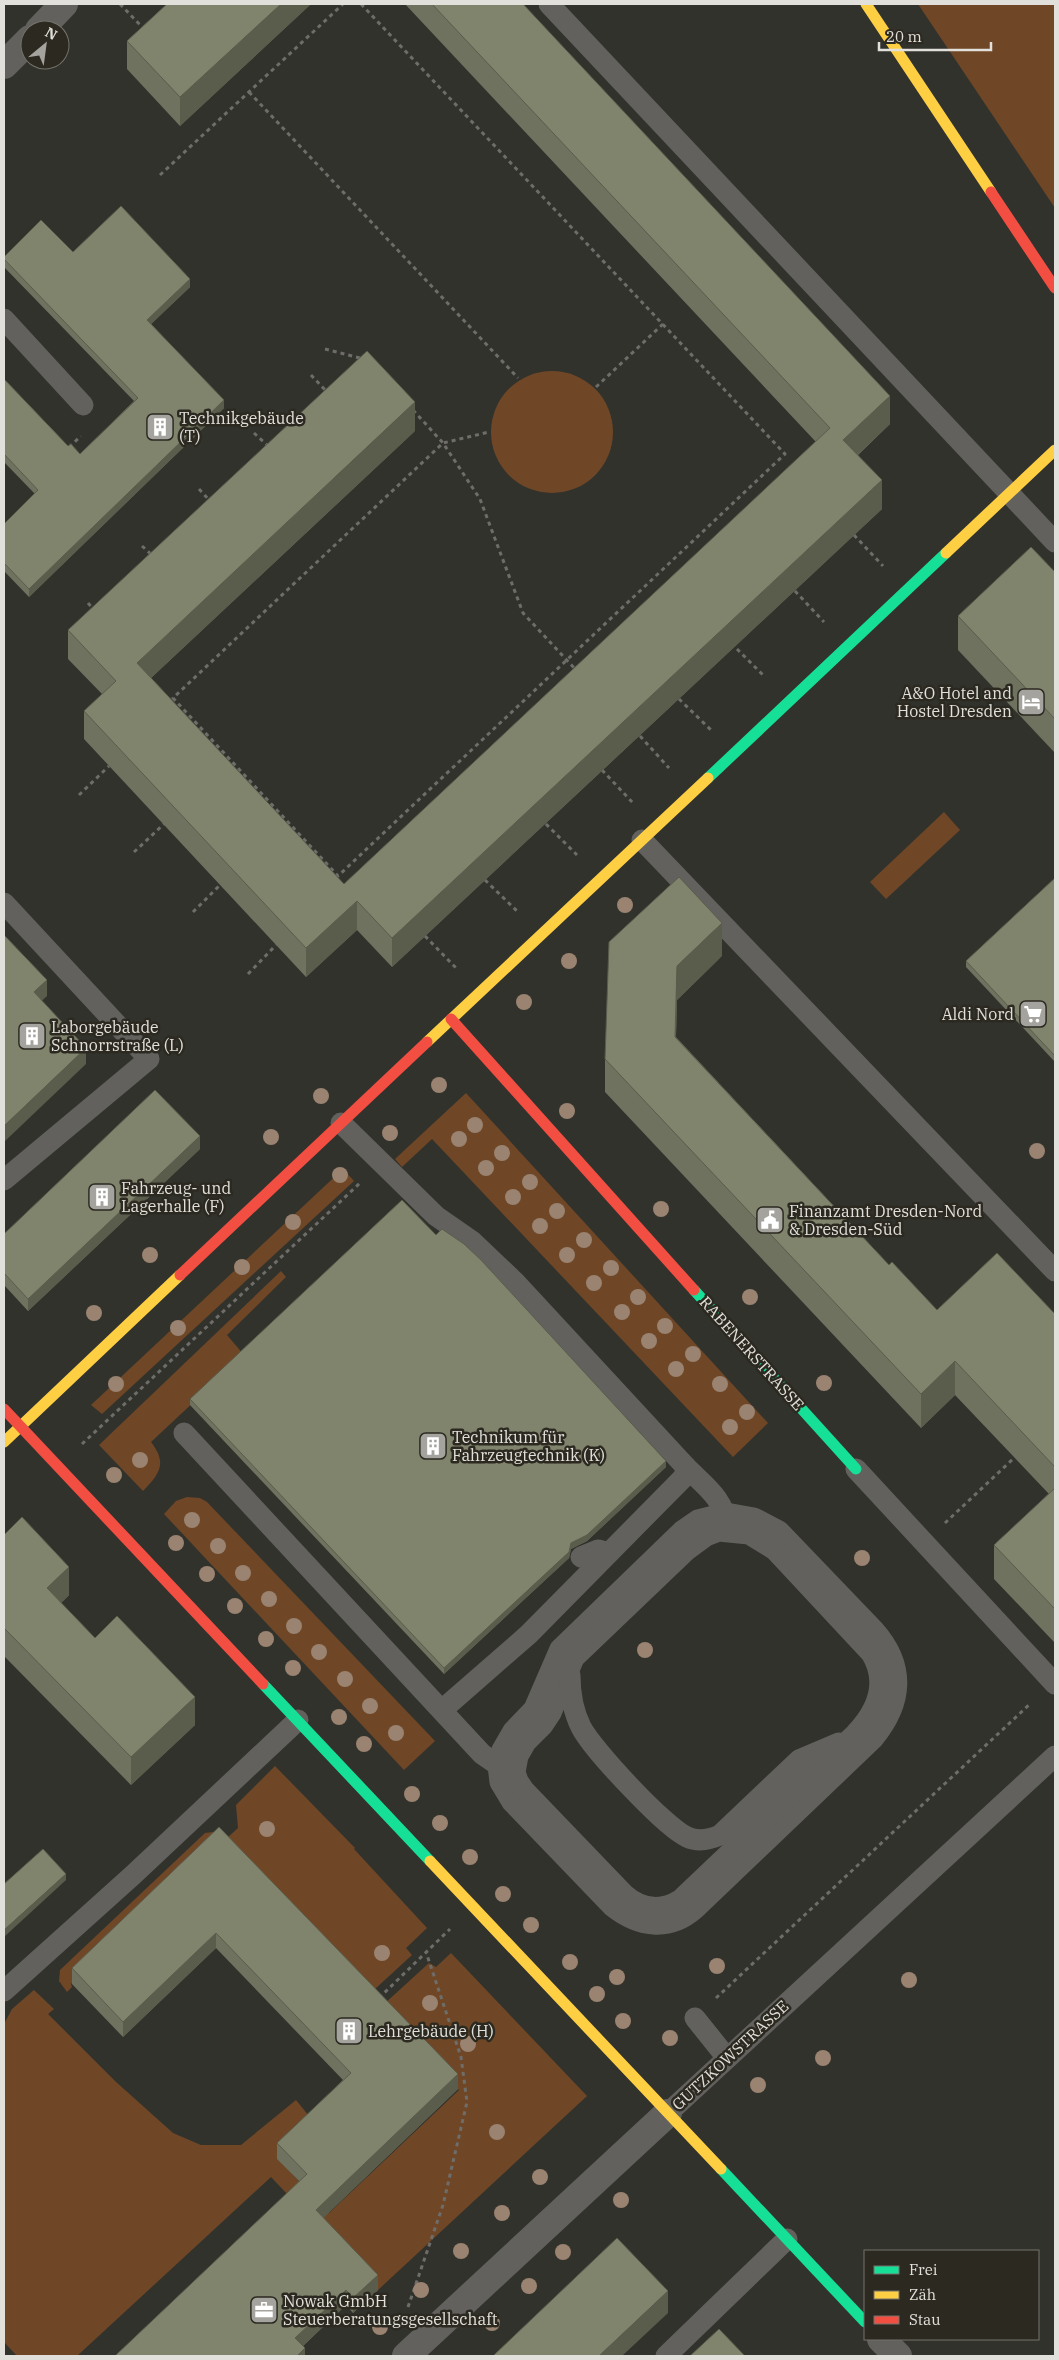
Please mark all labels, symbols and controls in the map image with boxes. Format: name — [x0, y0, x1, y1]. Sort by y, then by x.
north arrow — [20, 20, 70, 70]
scale bar — [879, 20, 992, 52]
text: N — [42, 23, 61, 44]
text: 20 m — [886, 27, 922, 46]
place label: Technikgebäude (T) — [179, 408, 304, 446]
building icon: Technikgebäude (T) — [145, 412, 175, 442]
place label: A&O Hotel and Hostel Dresden — [897, 683, 1012, 721]
hotel icon: A&O Hotel and Hostel Dresden — [1016, 687, 1046, 717]
supermarket icon: Aldi Nord — [1018, 999, 1048, 1029]
place label: Aldi Nord — [942, 1004, 1014, 1024]
place label: Laborgebäude Schnorrstraße (L) — [51, 1017, 184, 1055]
building icon: Laborgebäude Schnorrstraße (L) — [17, 1021, 47, 1051]
place label: Fahrzeug- und Lagerhalle (F) — [121, 1178, 231, 1216]
building icon: Fahrzeug- und Lagerhalle (F) — [87, 1182, 117, 1212]
place label: Finanzamt Dresden-Nord & Dresden-Süd — [789, 1201, 982, 1239]
public building icon: Finanzamt Dresden-Nord & Dresden-Süd — [755, 1205, 785, 1235]
street label: RABENERSTRASSE — [695, 1292, 809, 1414]
place label: Technikum für Fahrzeugtechnik (K) — [452, 1427, 605, 1465]
building icon: Technikum für Fahrzeugtechnik (K) — [418, 1431, 448, 1461]
street label: GUTZKOWSTRASSE — [668, 1996, 792, 2114]
building icon: Lehrgebäude (H) — [334, 2016, 364, 2046]
place label: Lehrgebäude (H) — [368, 2021, 494, 2041]
legend — [864, 2250, 1039, 2340]
text: Frei — [909, 2260, 938, 2279]
text: Zäh — [909, 2285, 936, 2304]
place label: Nowak GmbH Steuerberatungsgesellschaft — [283, 2291, 498, 2329]
office icon: Nowak GmbH Steuerberatungsgesellschaft — [249, 2295, 279, 2325]
text: Stau — [909, 2310, 941, 2329]

